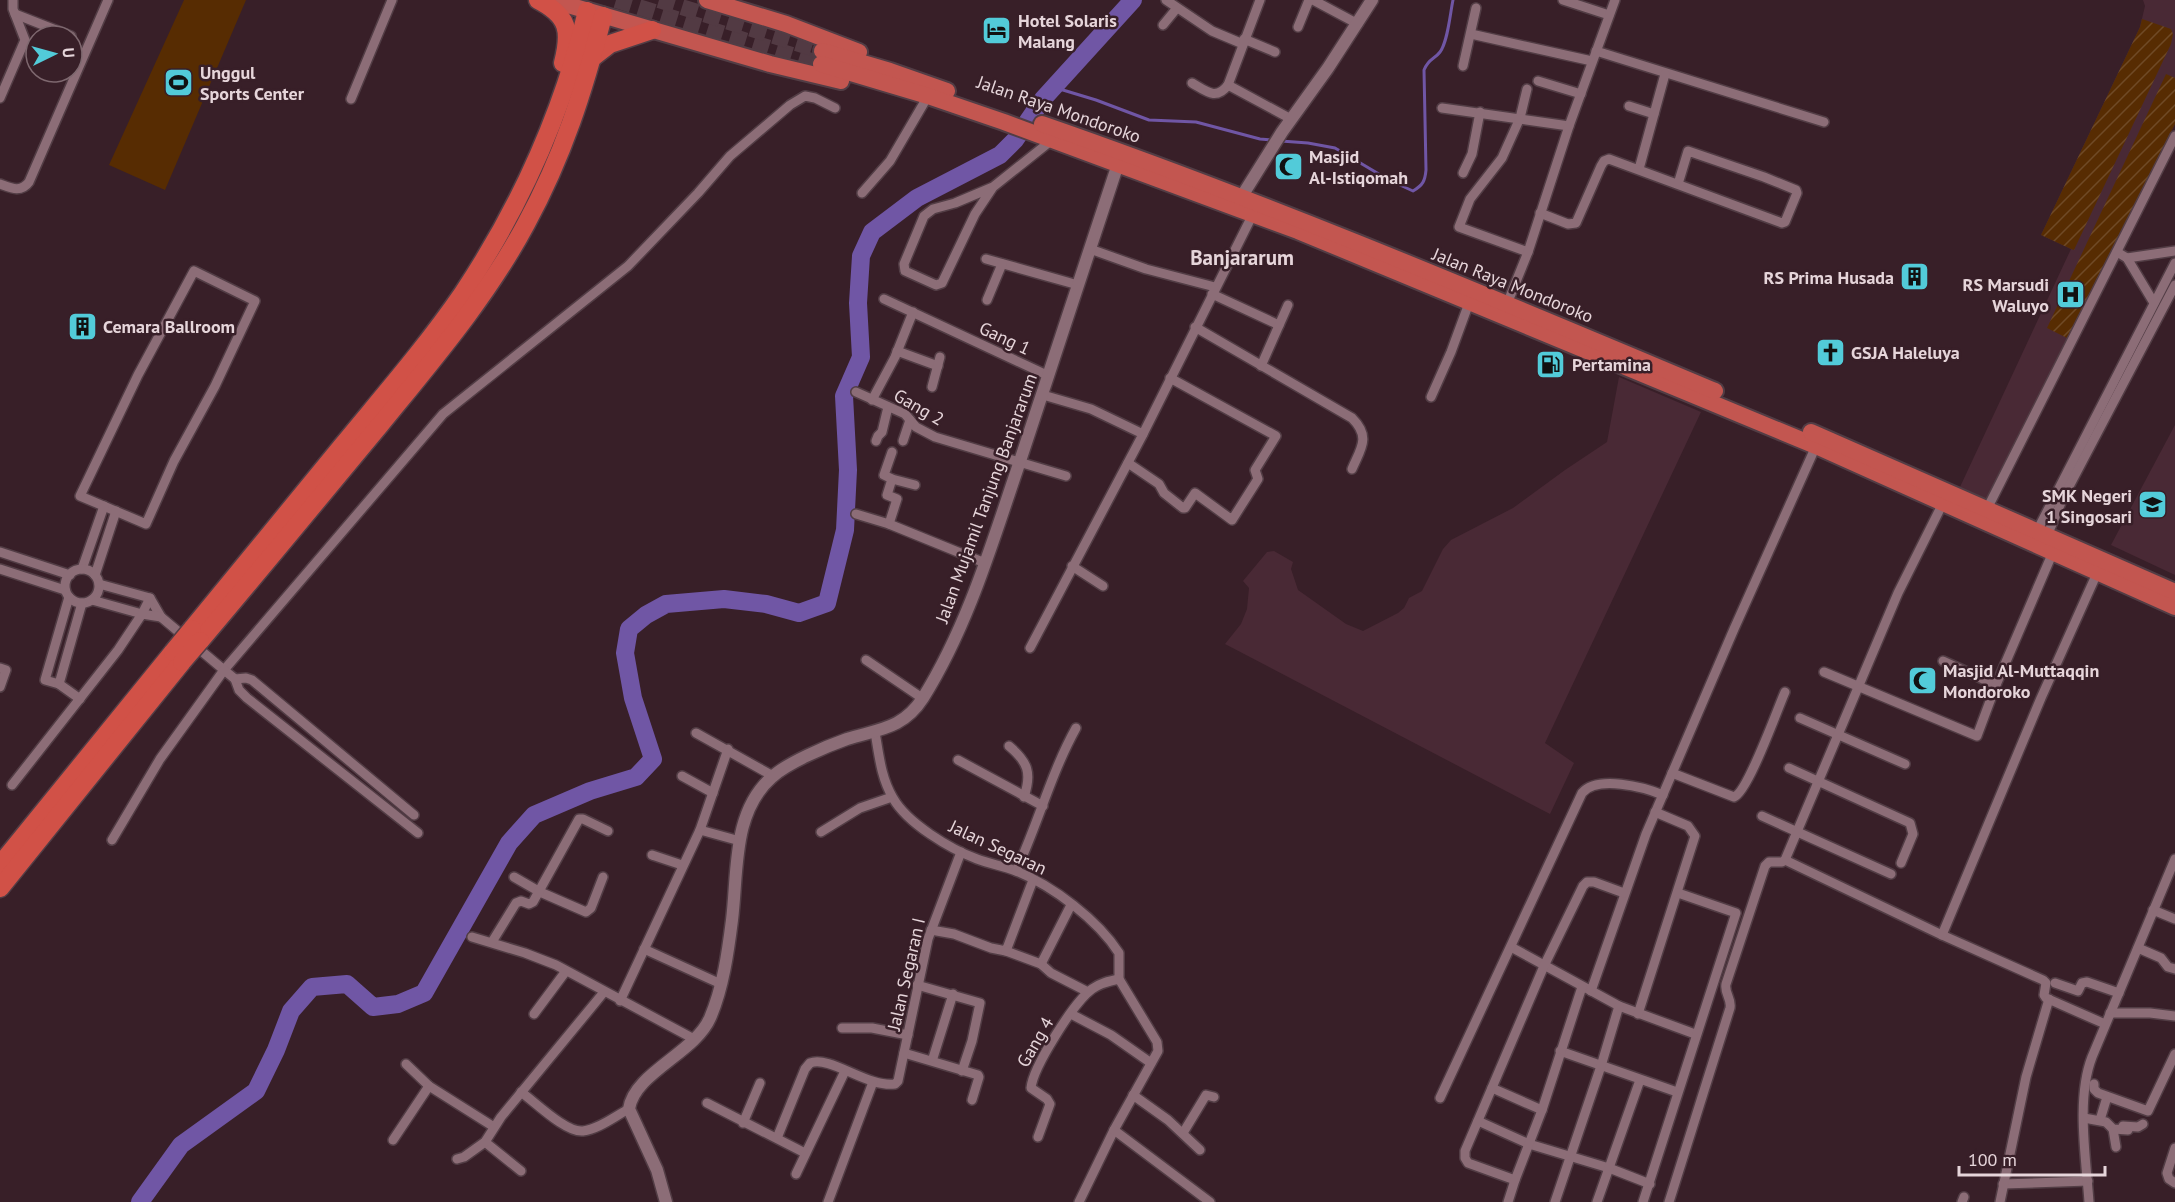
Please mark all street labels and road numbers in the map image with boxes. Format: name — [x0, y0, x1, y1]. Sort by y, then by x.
street label: Jalan Raya Mondoroko — [973, 70, 1144, 148]
street label: Jalan Raya Mondoroko — [1428, 242, 1597, 328]
street label: Gang 1 — [976, 316, 1034, 360]
street label: Jalan Mujamil Tanjung Banjararum — [930, 370, 1042, 627]
street label: Gang 2 — [890, 384, 948, 430]
street label: Jalan Segaran — [945, 814, 1050, 880]
street label: Jalan Segaran I — [882, 915, 930, 1034]
street label: Gang 4 — [1012, 1013, 1059, 1071]

